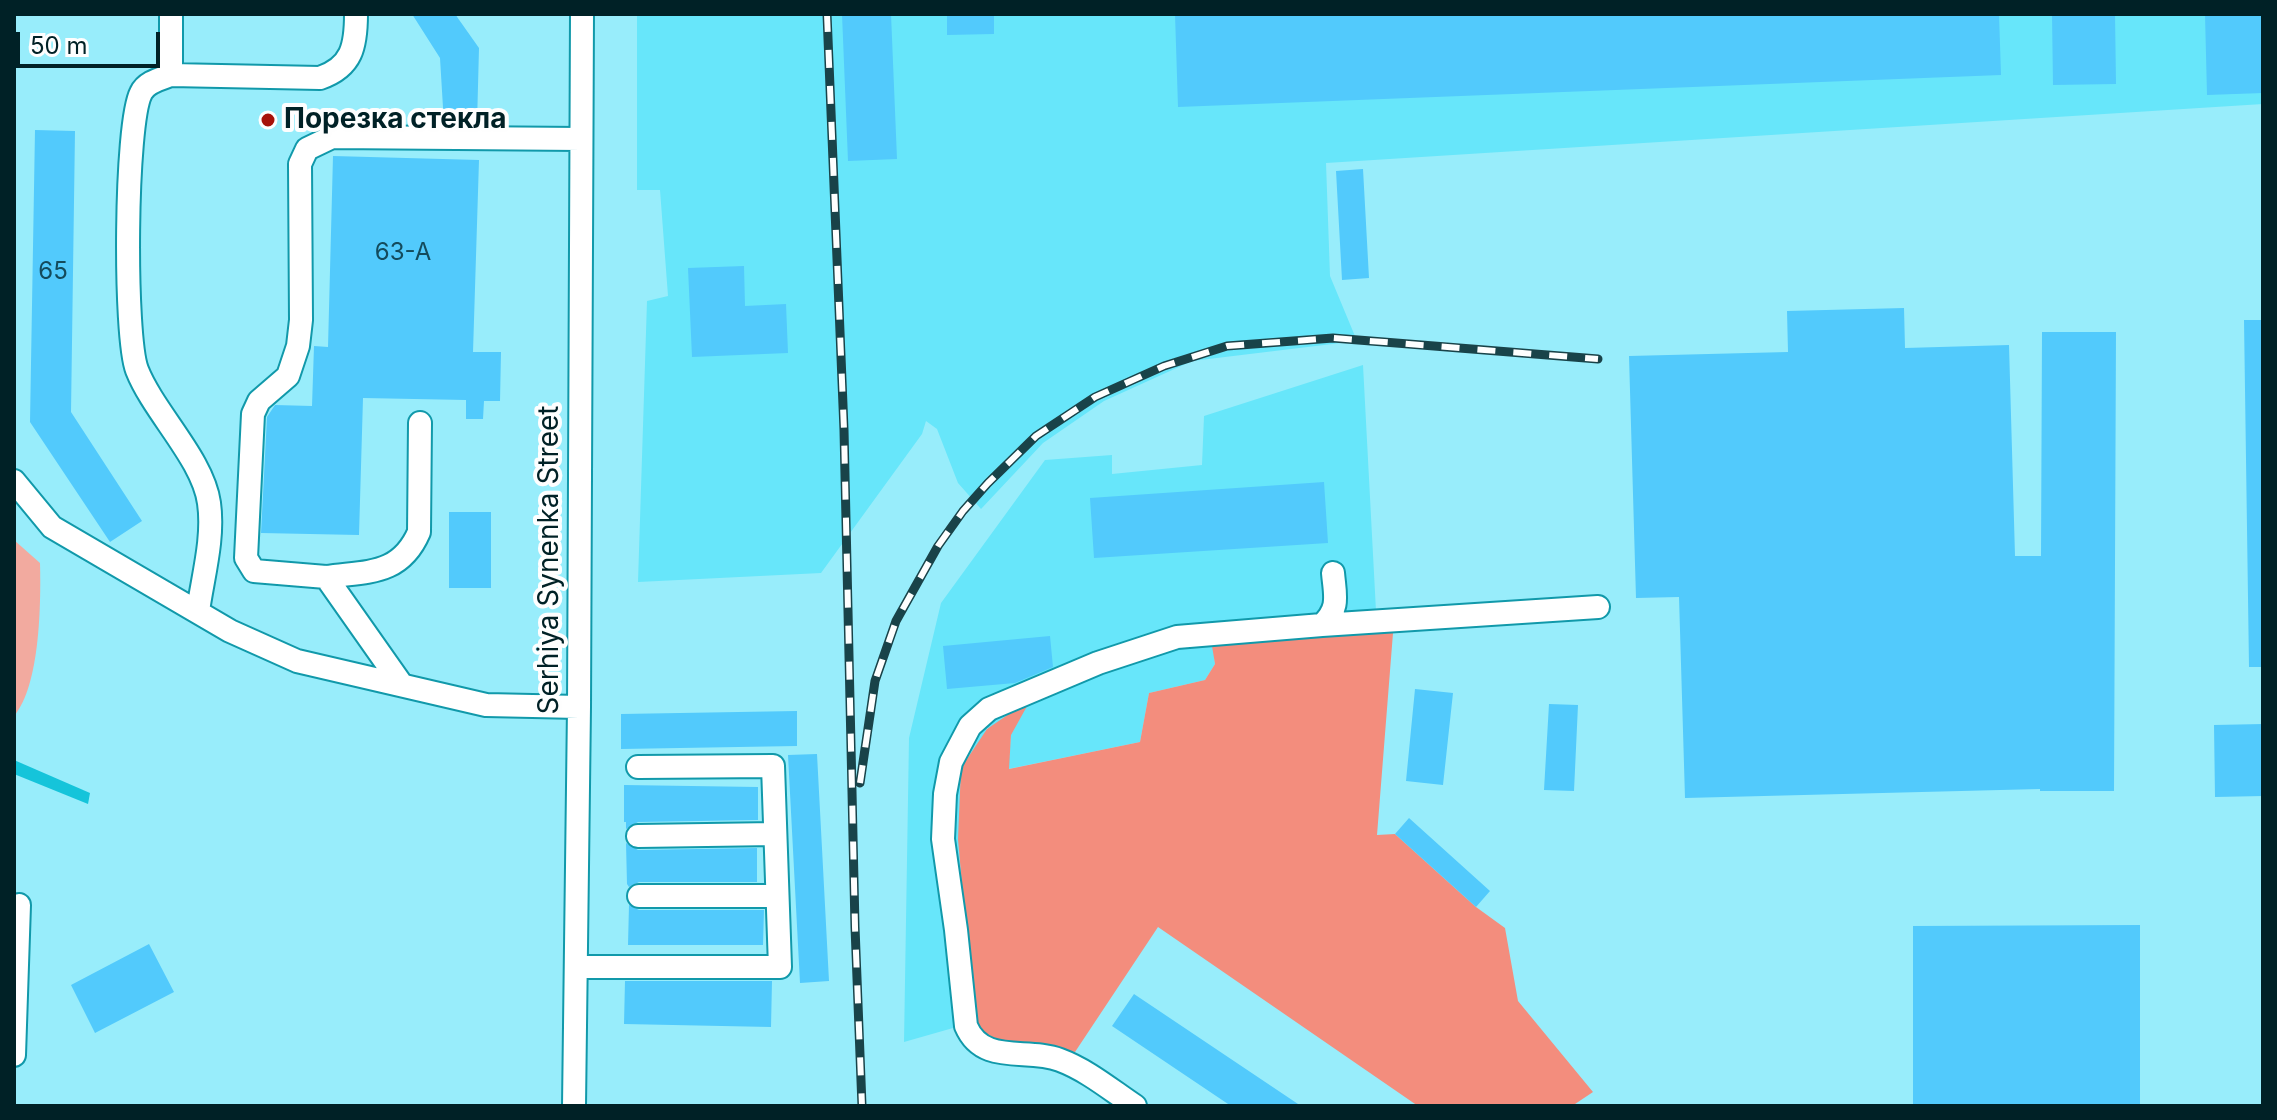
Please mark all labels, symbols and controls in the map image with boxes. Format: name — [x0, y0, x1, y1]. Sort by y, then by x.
scale bar — [20, 16, 164, 66]
text: 50 m — [30, 31, 88, 60]
place label: Порезка стекла — [284, 103, 506, 137]
marker: Порезка стекла — [259, 111, 277, 129]
house number: 63-А — [375, 239, 431, 267]
house number: 65 — [38, 258, 68, 286]
street label: Serhiya Synenka Street — [533, 406, 567, 714]

